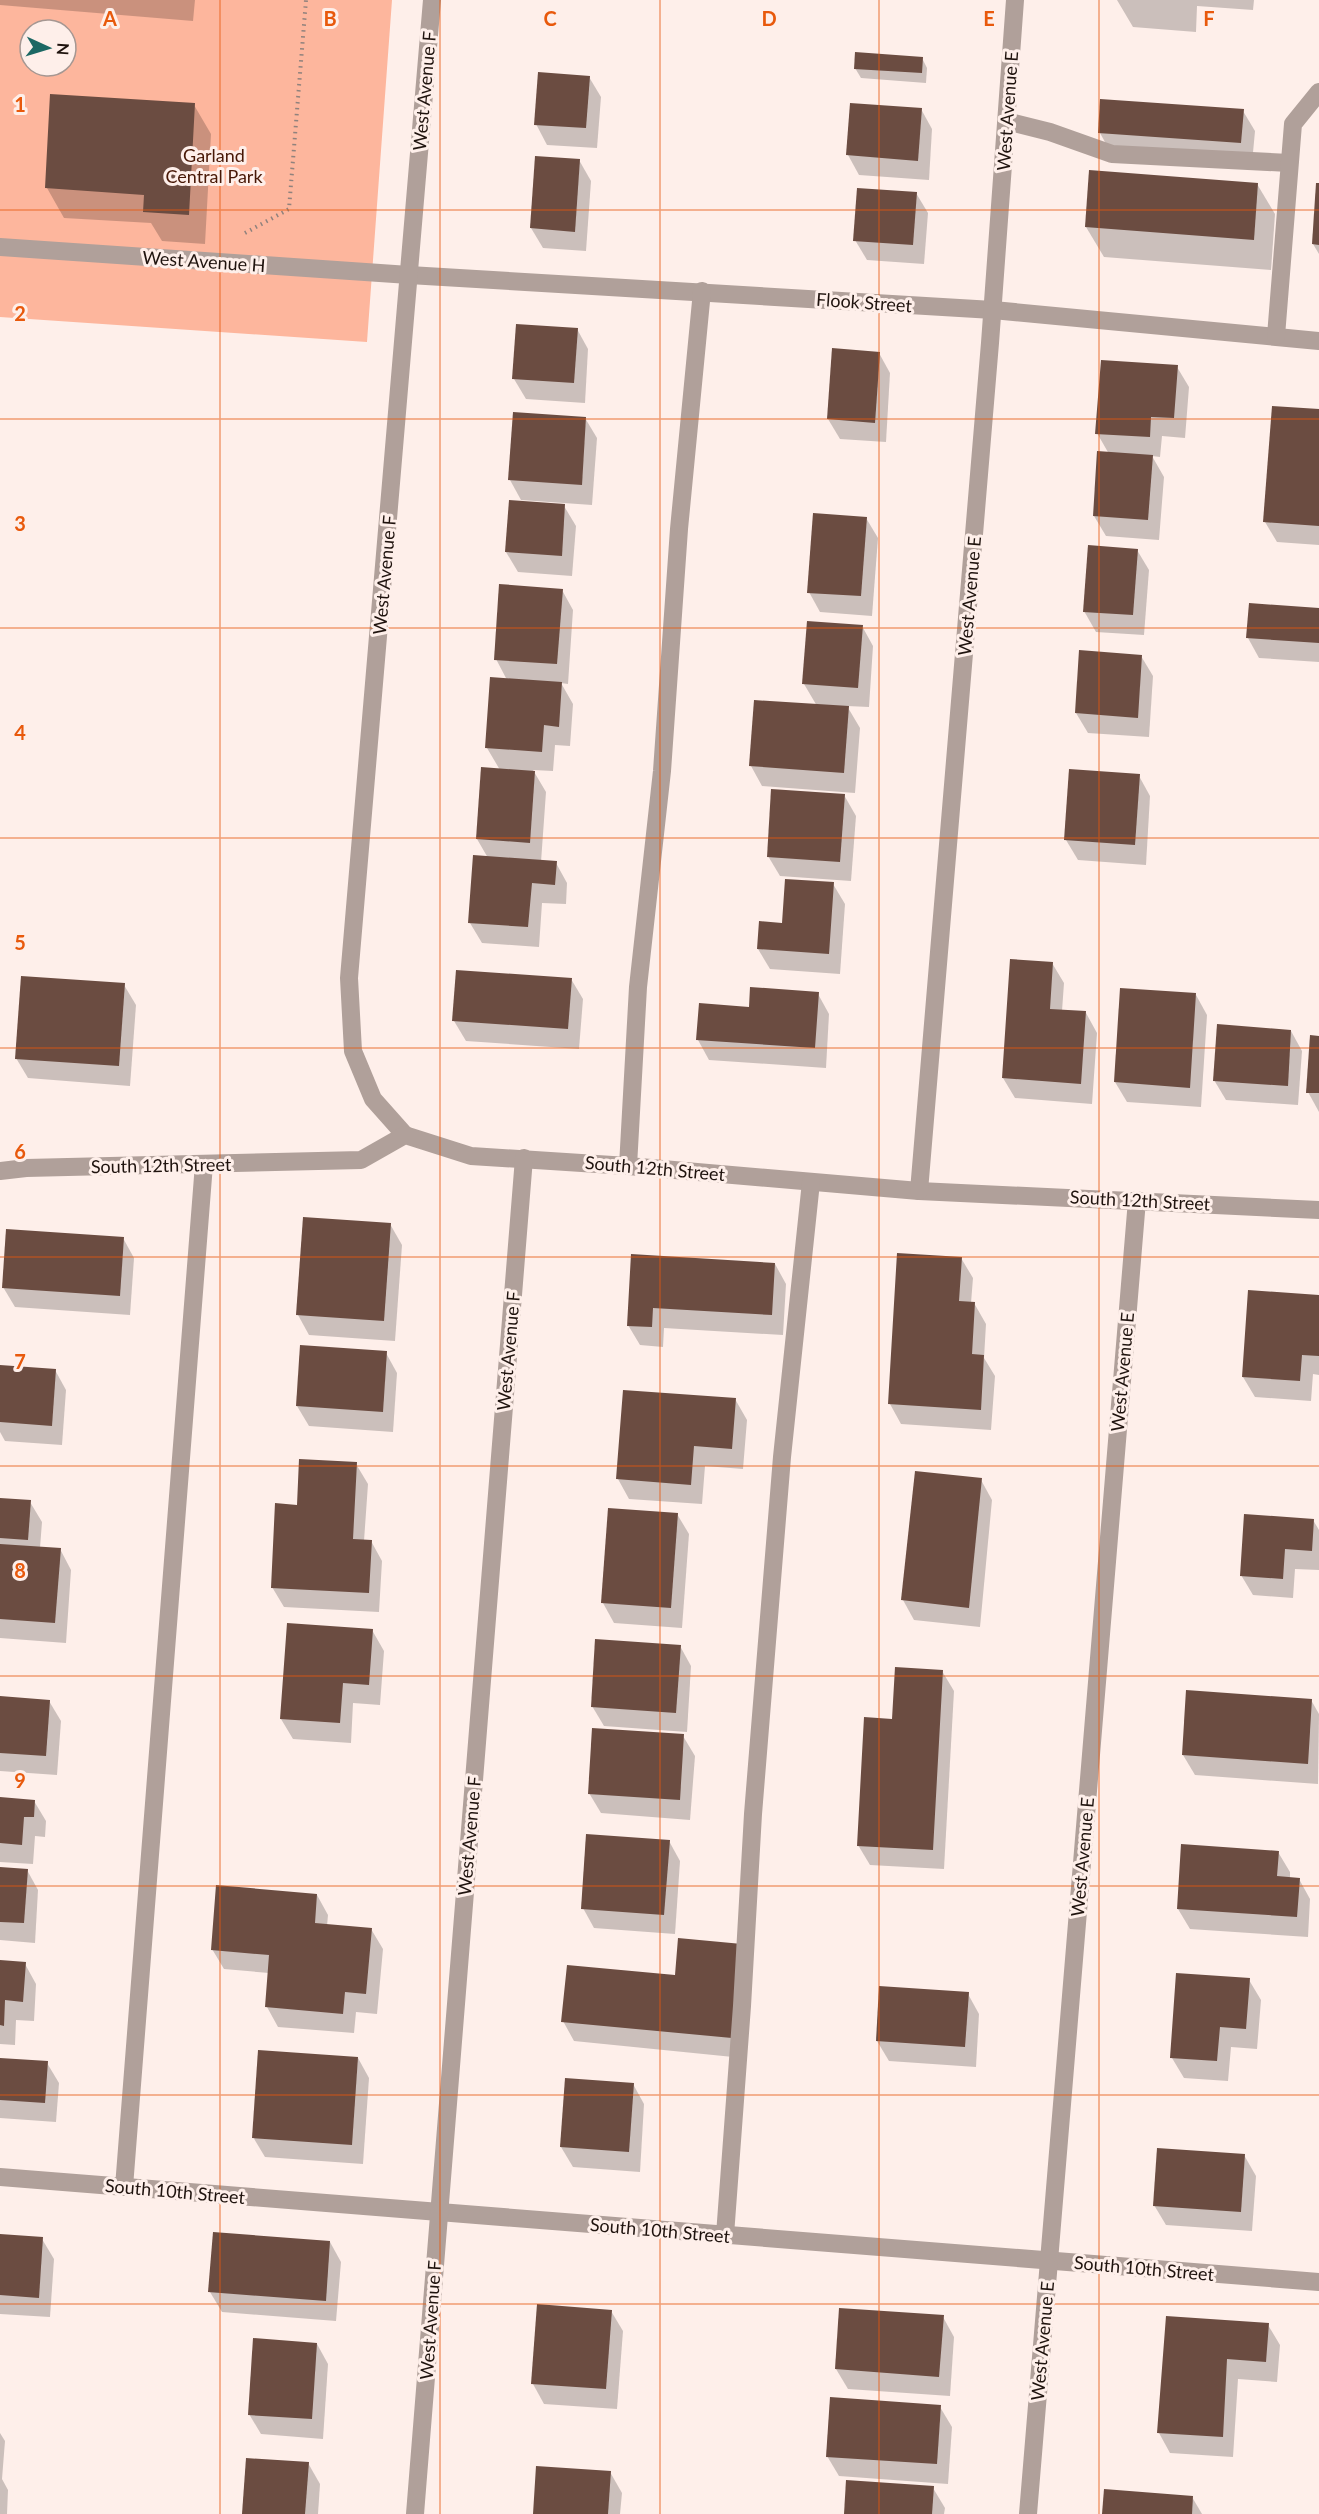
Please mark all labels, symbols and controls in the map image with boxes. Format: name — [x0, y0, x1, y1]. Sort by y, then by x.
text: A — [102, 6, 117, 30]
text: B — [323, 6, 337, 30]
text: C — [543, 6, 557, 30]
text: D — [761, 6, 777, 30]
text: E — [983, 6, 995, 30]
text: F — [1203, 6, 1215, 30]
north arrow — [18, 18, 78, 78]
street label: West Avenue F — [408, 30, 440, 152]
text: N — [54, 42, 73, 56]
street label: West Avenue E — [992, 50, 1022, 172]
text: 1 — [14, 92, 26, 116]
park label: Garland Central Park — [165, 144, 263, 187]
street label: West Avenue H — [142, 246, 266, 276]
street label: Flook Street — [815, 288, 913, 316]
text: 2 — [14, 301, 26, 325]
text: 3 — [14, 511, 26, 535]
street label: West Avenue F — [368, 514, 400, 636]
street label: West Avenue E — [953, 535, 985, 657]
text: 4 — [14, 720, 26, 744]
text: 5 — [14, 930, 26, 954]
text: 6 — [14, 1139, 26, 1163]
street label: South 12th Street — [584, 1151, 726, 1185]
street label: South 12th Street — [91, 1153, 232, 1177]
street label: South 12th Street — [1069, 1185, 1211, 1215]
street label: West Avenue F — [492, 1290, 524, 1412]
street label: West Avenue E — [1106, 1311, 1138, 1433]
text: 7 — [14, 1349, 26, 1373]
text: 8 — [14, 1558, 26, 1582]
text: 9 — [14, 1768, 26, 1792]
street label: West Avenue F — [453, 1775, 485, 1897]
street label: West Avenue E — [1066, 1796, 1098, 1918]
street label: South 10th Street — [104, 2174, 246, 2208]
street label: South 10th Street — [589, 2213, 731, 2247]
street label: South 10th Street — [1073, 2251, 1215, 2285]
street label: West Avenue F — [415, 2259, 445, 2381]
street label: West Avenue E — [1026, 2280, 1058, 2402]

